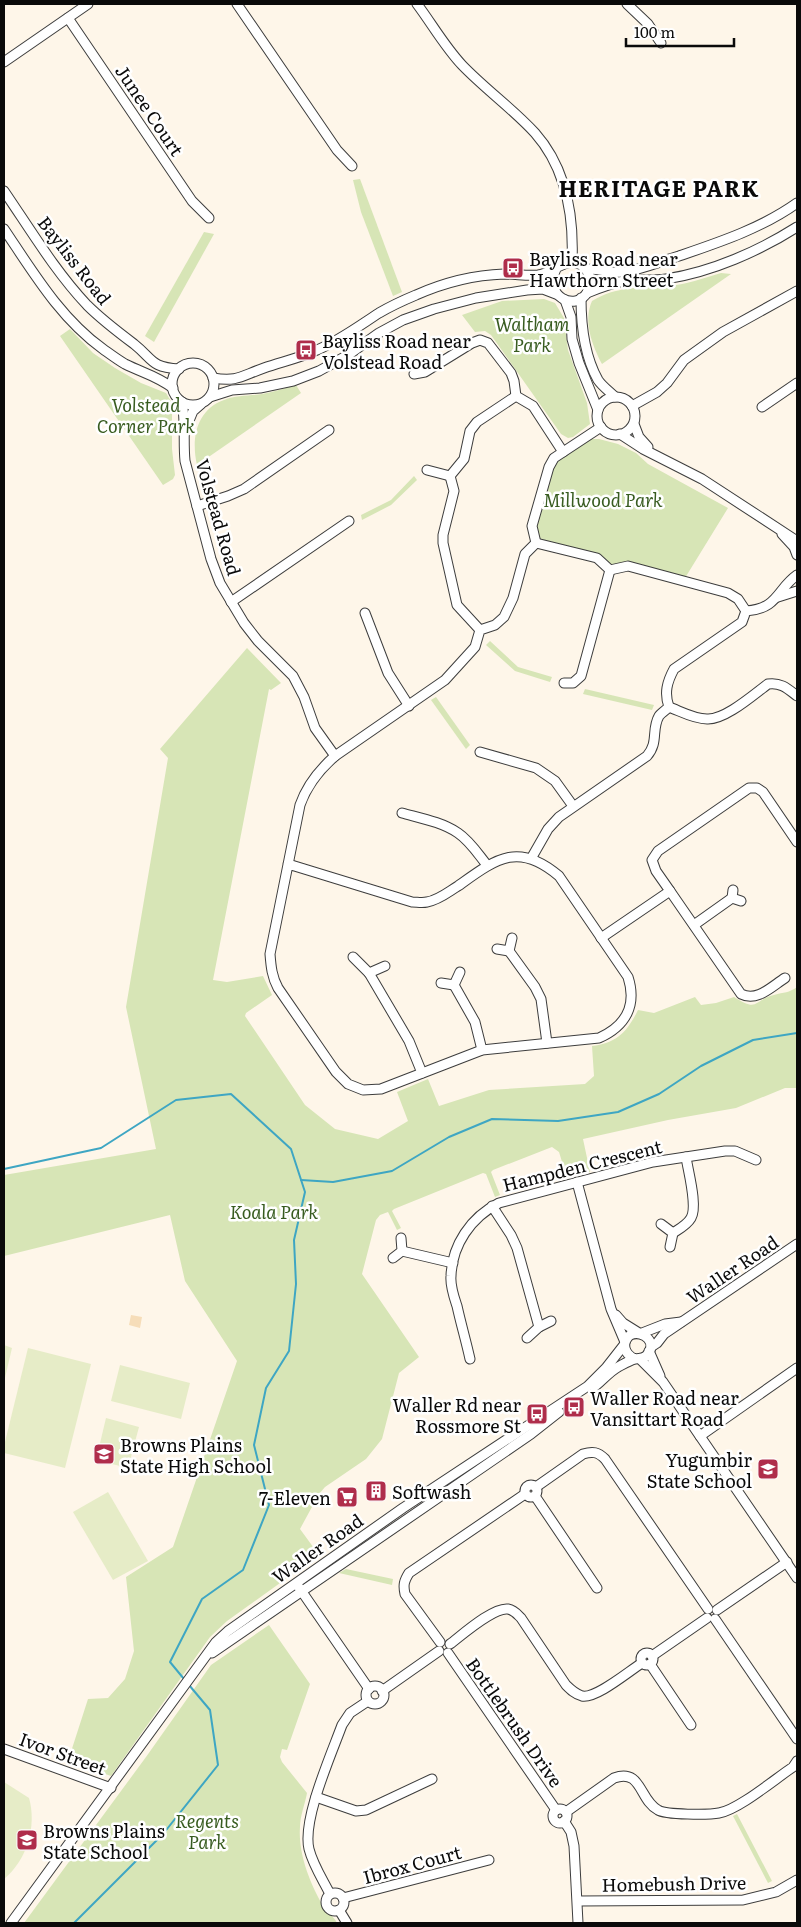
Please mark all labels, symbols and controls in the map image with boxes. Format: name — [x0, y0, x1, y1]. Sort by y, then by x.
scale bar — [626, 15, 734, 47]
text: 100 m — [634, 20, 675, 43]
street label: Junee Court — [109, 59, 191, 162]
district label: HERITAGE PARK — [558, 171, 760, 204]
street label: Bayliss Road — [32, 210, 118, 310]
place label: Bayliss Road near Hawthorn Street — [529, 245, 678, 293]
bus stop icon: Bayliss Road near Hawthorn Street — [501, 256, 525, 280]
park label: Waltham Park — [494, 310, 570, 358]
place label: Bayliss Road near Volstead Road — [322, 327, 471, 375]
bus stop icon: Bayliss Road near Volstead Road — [294, 338, 318, 362]
park label: Volstead Corner Park — [97, 391, 195, 439]
street label: Volstead Road — [189, 456, 249, 578]
park label: Millwood Park — [543, 486, 663, 513]
street label: Hampden Crescent — [499, 1132, 665, 1198]
park label: Koala Park — [230, 1198, 318, 1225]
street label: Waller Road — [681, 1228, 783, 1310]
place label: Waller Road near Vansittart Road — [590, 1384, 739, 1432]
place label: Waller Rd near Rossmore St — [392, 1391, 522, 1439]
bus stop icon: Waller Road near Vansittart Road — [562, 1395, 586, 1419]
bus stop icon: Waller Rd near Rossmore St — [525, 1402, 549, 1426]
place label: Browns Plains State High School — [120, 1431, 272, 1479]
school or university icon: Browns Plains State High School — [92, 1442, 116, 1466]
place label: Yugumbir State School — [647, 1446, 752, 1494]
school or university icon: Yugumbir State School — [756, 1457, 780, 1481]
place label: Softwash — [392, 1478, 472, 1505]
building icon: Softwash — [364, 1479, 388, 1503]
place label: 7-Eleven — [259, 1484, 331, 1511]
supermarket icon: 7-Eleven — [335, 1485, 359, 1509]
street label: Waller Road — [266, 1507, 368, 1589]
street label: Bottlebrush Drive — [460, 1652, 570, 1792]
street label: Ivor Street — [16, 1725, 111, 1781]
park label: Regents Park — [175, 1807, 239, 1855]
place label: Browns Plains State School — [43, 1817, 165, 1865]
school or university icon: Browns Plains State School — [15, 1828, 39, 1852]
street label: Ibrox Court — [360, 1838, 465, 1890]
street label: Homebush Drive — [601, 1868, 747, 1898]

